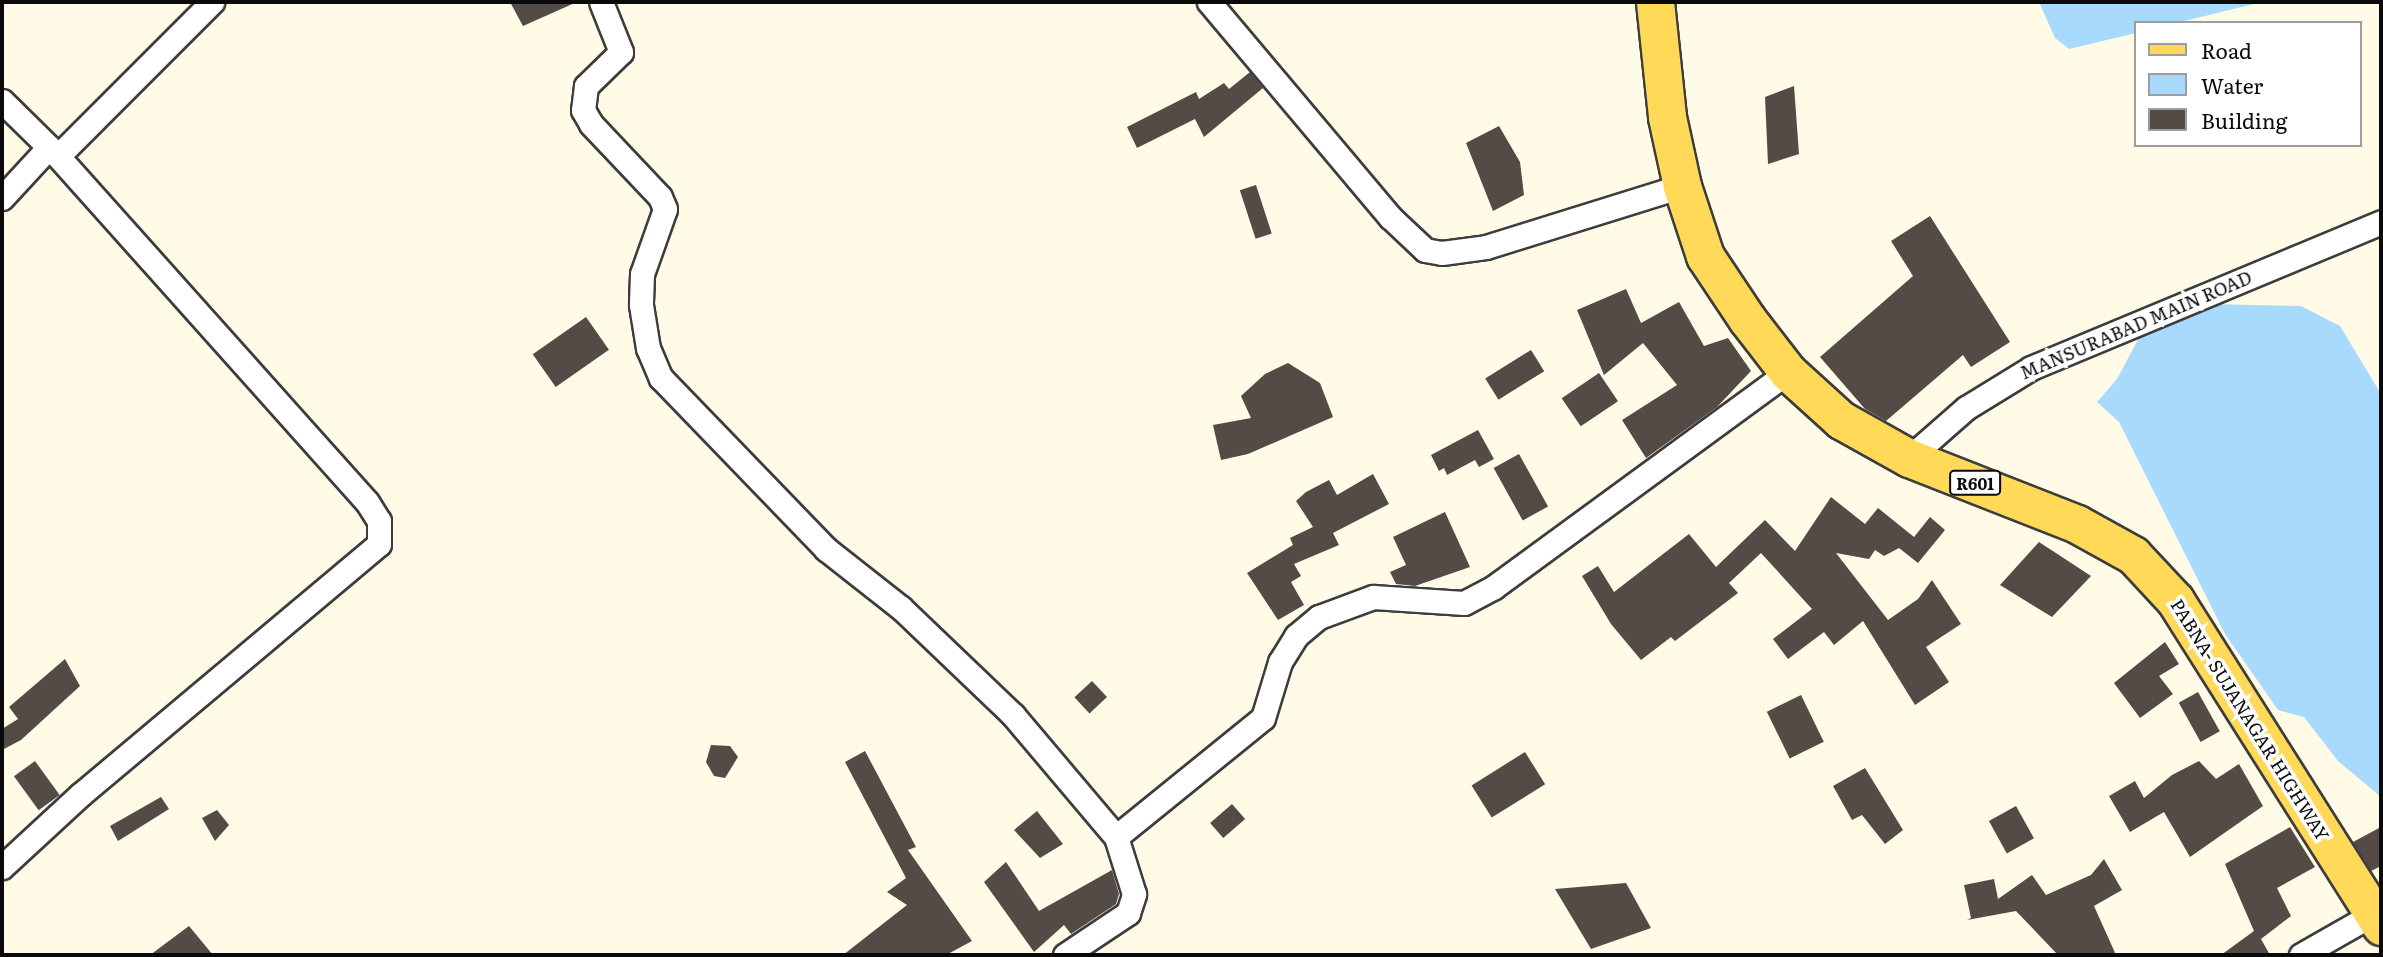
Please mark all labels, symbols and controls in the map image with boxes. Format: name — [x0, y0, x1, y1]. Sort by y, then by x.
legend — [2134, 21, 2362, 147]
text: Road — [2201, 34, 2252, 65]
text: Water — [2201, 69, 2263, 100]
text: Building — [2201, 104, 2287, 135]
street label: MANSURABAD MAIN ROAD — [2017, 266, 2255, 384]
road number: R601 — [1949, 470, 2001, 496]
street label: PABNA- SUJANAGAR HIGHWAY — [2166, 595, 2334, 845]

